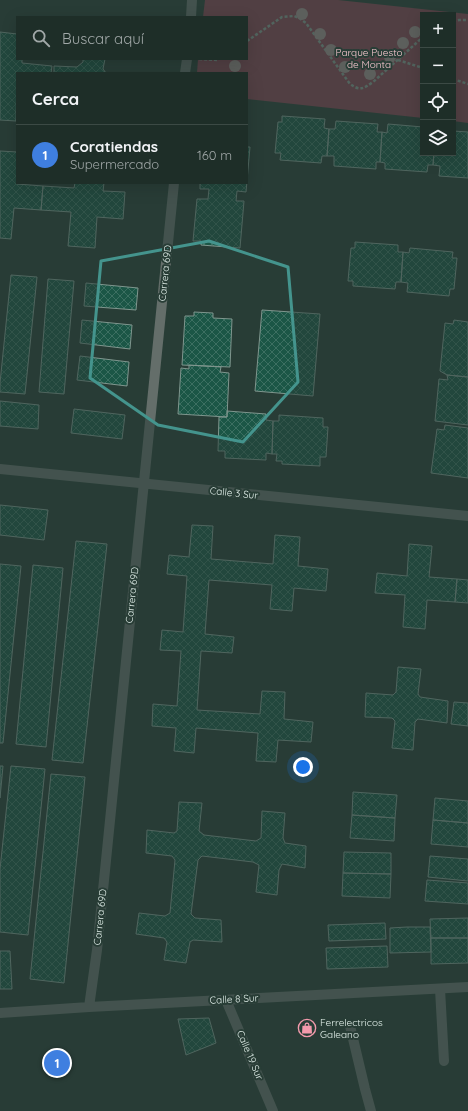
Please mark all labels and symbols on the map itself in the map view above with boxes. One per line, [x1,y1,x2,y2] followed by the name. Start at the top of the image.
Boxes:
[335,46,403,71] park label: Parque Puesto de Monta
[156,244,174,302] street label: Carrera 69D
[209,484,259,502] street label: Calle 3 Sur
[123,566,141,624] street label: Carrera 69D
[293,757,313,777] your location
[91,888,109,946] street label: Carrera 69D
[209,991,259,1007] street label: Calle 8 Sur
[320,1016,383,1041] place label: Ferrelectricos Galeano
[297,1018,317,1038] shop icon: Ferrelectricos Galeano
[234,1028,266,1082] street label: Calle 19 Sur
[44,1048,70,1078] pin: 1

